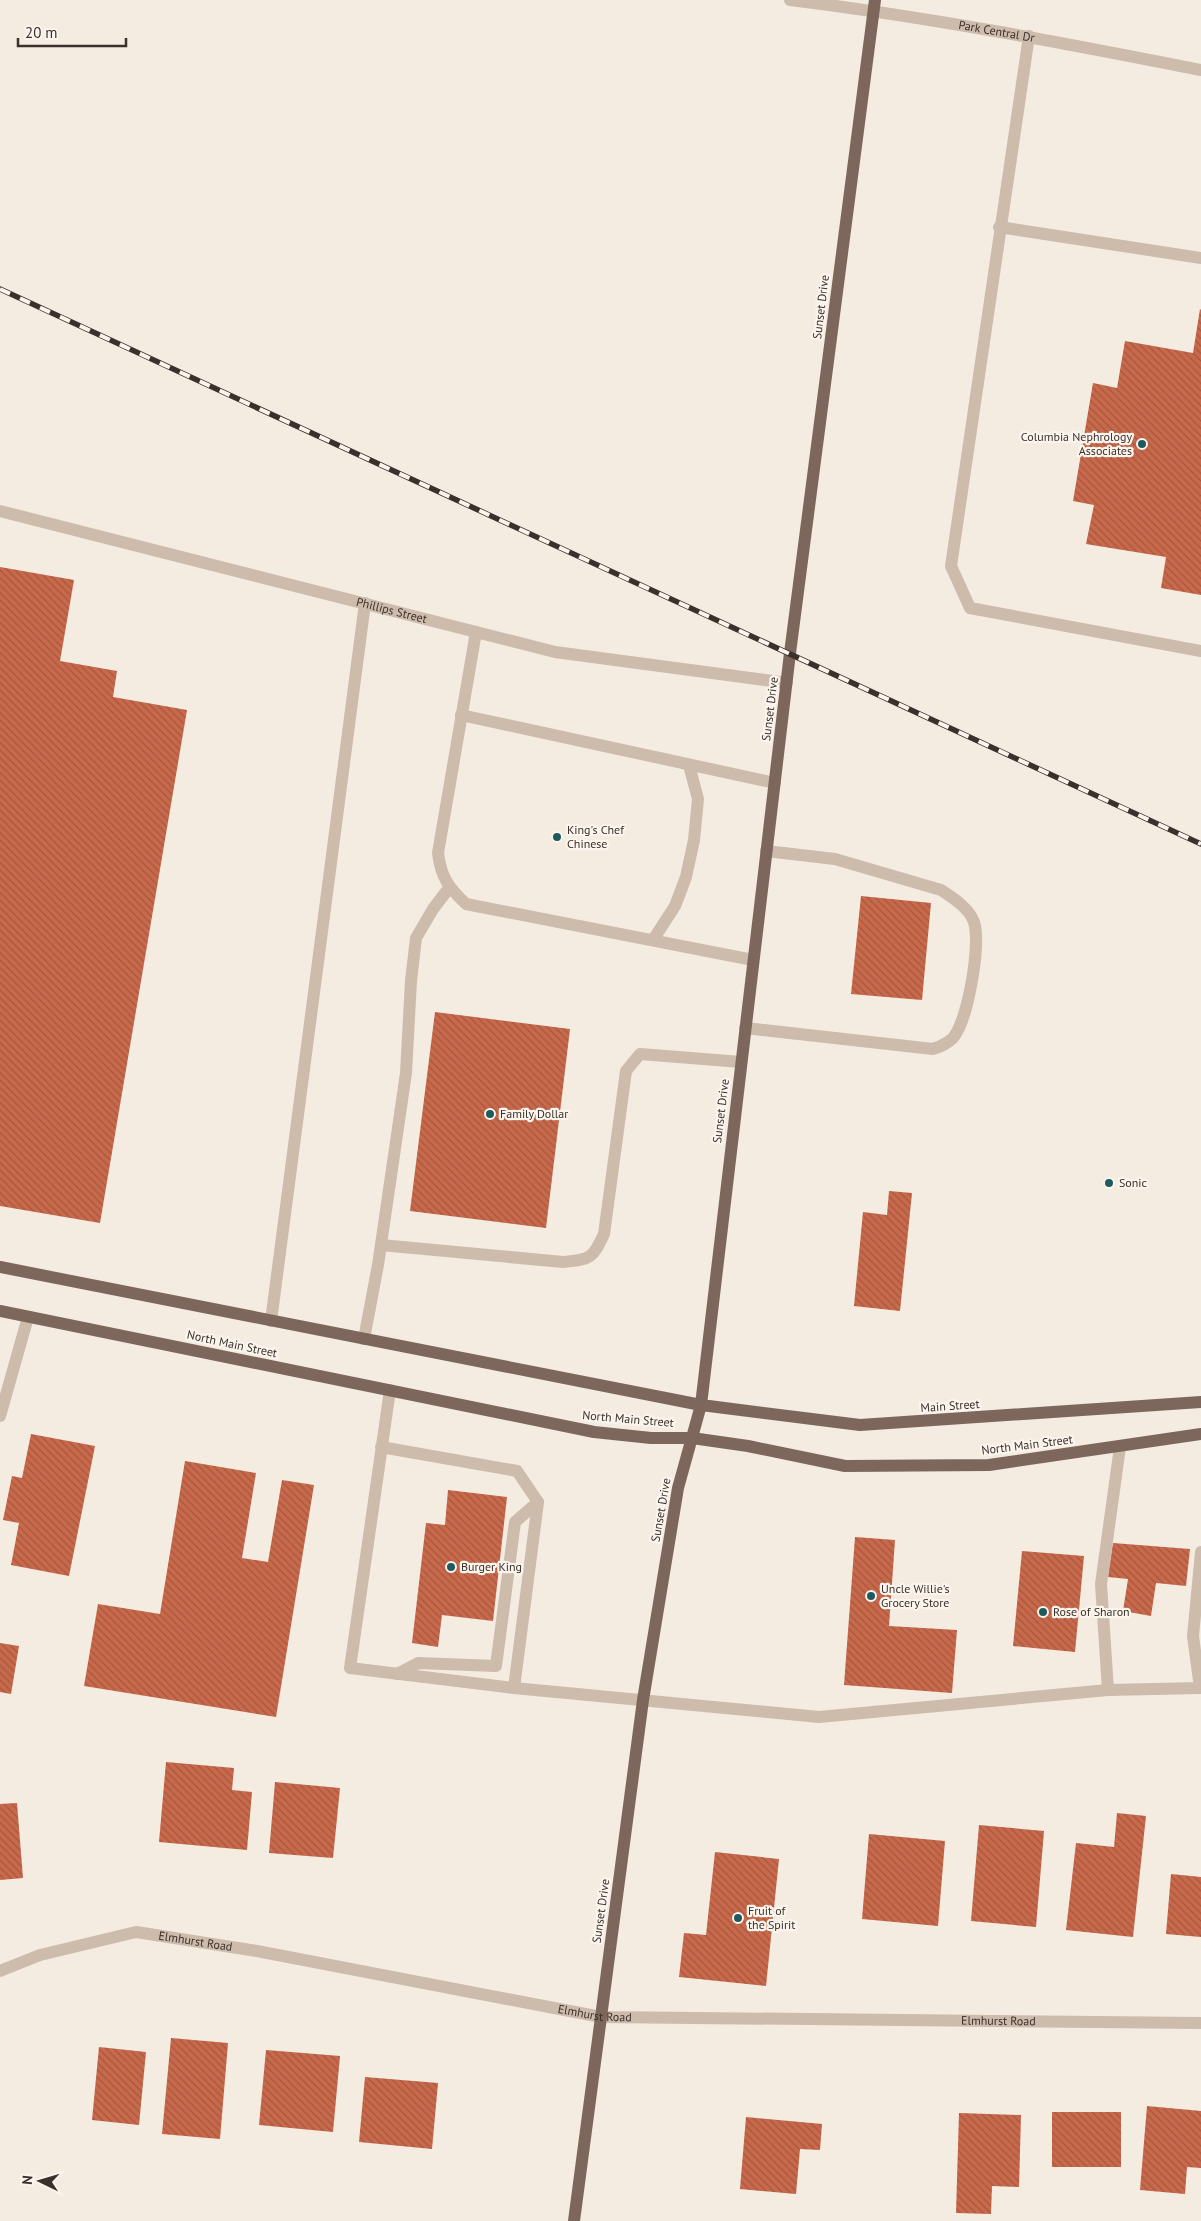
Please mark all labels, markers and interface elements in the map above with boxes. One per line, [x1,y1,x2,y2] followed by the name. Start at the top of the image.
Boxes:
[18,15,125,47] scale bar
[958,17,1036,45] street label: Park Central Dr
[25,23,58,42] text: 20 m
[809,274,832,340] street label: Sunset Drive
[1021,429,1132,458] place label: Columbia Nephrology Associates
[1136,438,1148,450] marker: Columbia Nephrology Associates
[355,594,429,626] street label: Phillips Street
[758,676,781,742] street label: Sunset Drive
[567,822,625,851] place label: King's Chef Chinese
[551,831,563,843] marker: King's Chef Chinese
[709,1078,732,1144] street label: Sunset Drive
[500,1106,568,1121] place label: Family Dollar
[484,1108,496,1120] marker: Family Dollar
[1119,1175,1148,1190] place label: Sonic
[1103,1177,1115,1189] marker: Sonic
[186,1327,279,1360] street label: North Main Street
[920,1396,980,1415] street label: Main Street
[582,1407,674,1430] street label: North Main Street
[980,1431,1073,1458] street label: North Main Street
[648,1477,674,1543] street label: Sunset Drive
[461,1559,522,1574] place label: Burger King
[445,1561,457,1573] marker: Burger King
[881,1581,950,1610] place label: Uncle Willie's Grocery Store
[865,1590,877,1602] marker: Uncle Willie's Grocery Store
[1053,1604,1130,1619] place label: Rose of Sharon
[1037,1606,1049,1618] marker: Rose of Sharon
[589,1878,612,1944] street label: Sunset Drive
[748,1903,795,1932] place label: Fruit of the Spirit
[732,1912,744,1924] marker: Fruit of the Spirit
[158,1928,234,1954] street label: Elmhurst Road
[557,2001,632,2024] street label: Elmhurst Road
[961,2013,1036,2028] street label: Elmhurst Road
[15,2156,65,2206] north arrow
[18,2174,36,2185] text: N

